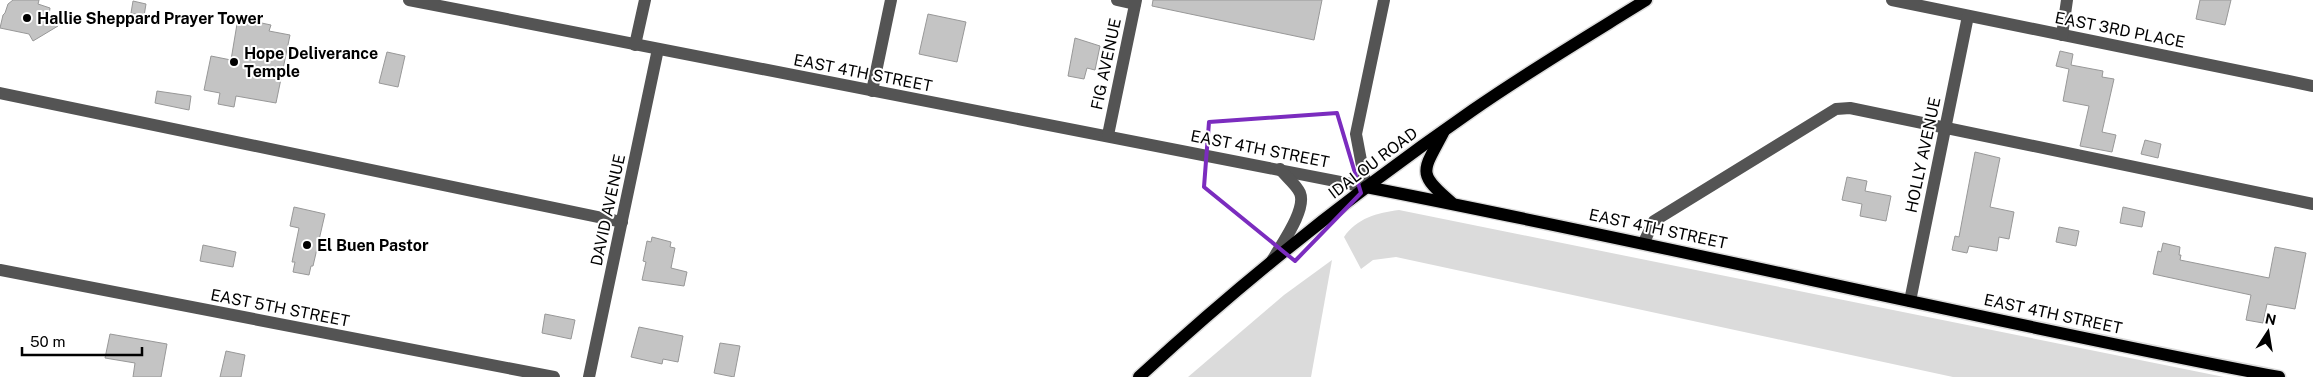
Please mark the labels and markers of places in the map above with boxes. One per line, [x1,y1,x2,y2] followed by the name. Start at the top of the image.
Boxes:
[37,9,264,28] place label: Hallie Sheppard Prayer Tower
[21,12,33,24] marker: Hallie Sheppard Prayer Tower
[244,44,378,81] place label: Hope Deliverance Temple
[228,56,240,68] marker: Hope Deliverance Temple
[317,236,429,255] place label: El Buen Pastor
[301,239,313,251] marker: El Buen Pastor

